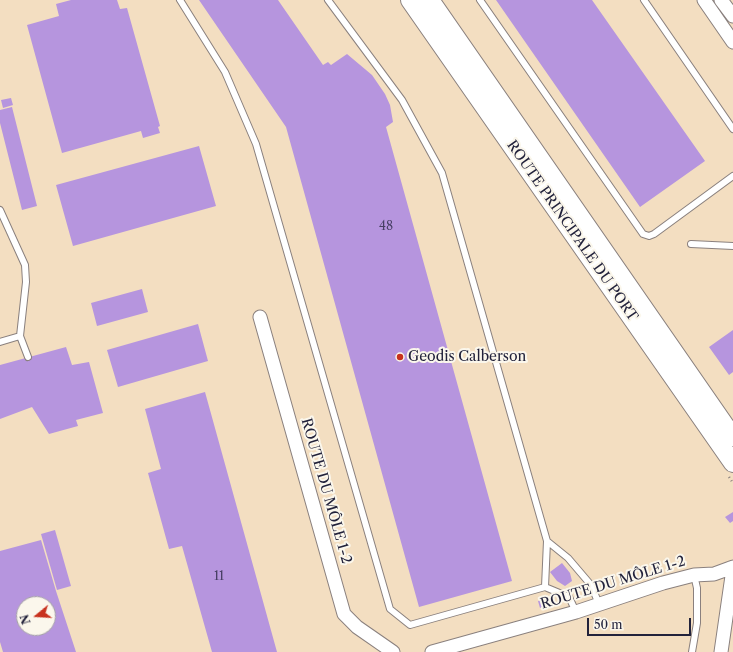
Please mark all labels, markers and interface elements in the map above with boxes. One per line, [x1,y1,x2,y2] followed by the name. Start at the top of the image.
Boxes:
[503,137,641,325] street label: ROUTE PRINCIPALE DU PORT
[379,220,393,234] house number: 48
[408,349,526,365] place label: Geodis Calberson
[395,352,405,362] marker: Geodis Calberson
[297,416,355,566] street label: ROUTE DU MÔLE 1-2
[539,553,687,613] street label: ROUTE DU MÔLE 1-2
[214,570,224,584] house number: 11
[16,596,56,636] north arrow
[589,610,693,636] scale bar
[17,613,34,626] text: N
[594,617,623,632] text: 50 m

